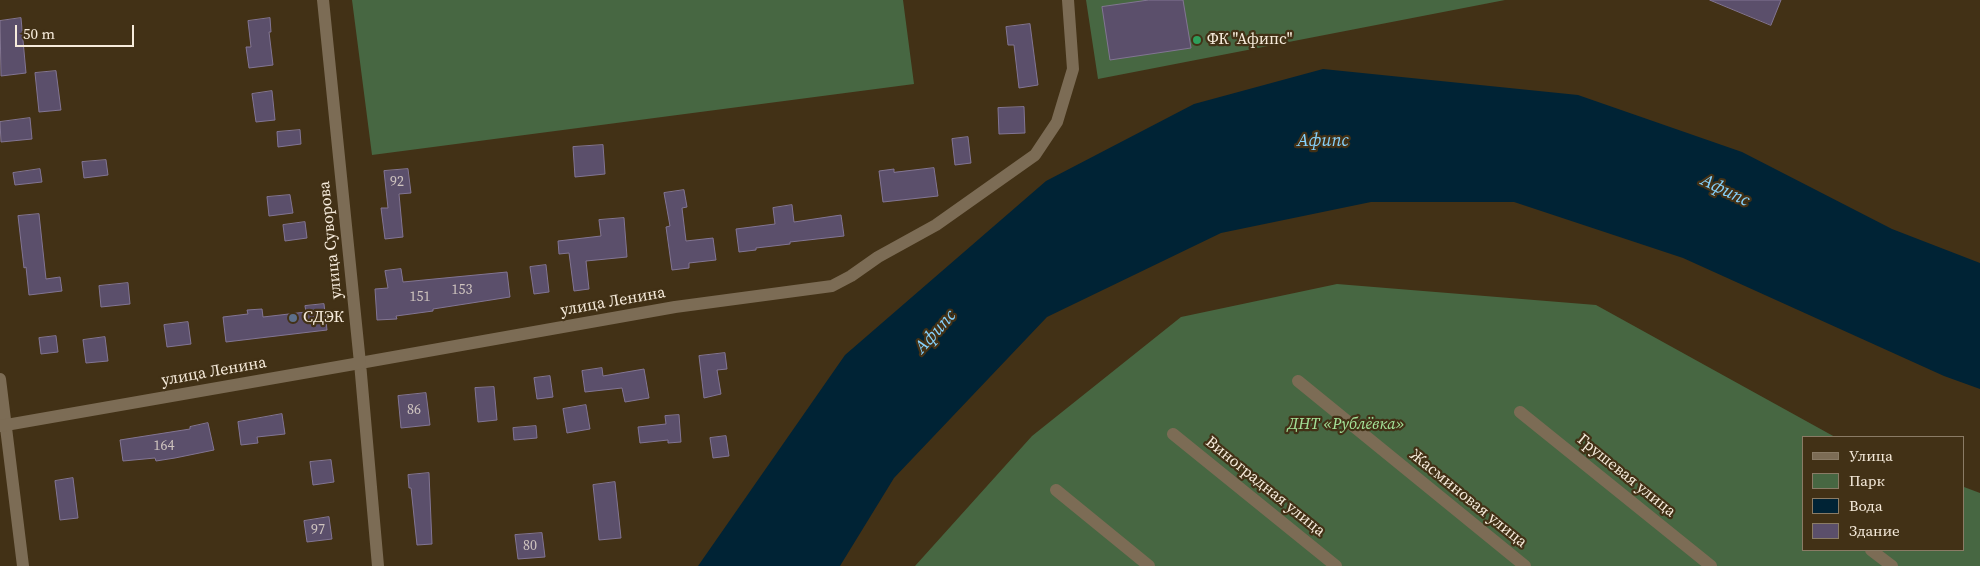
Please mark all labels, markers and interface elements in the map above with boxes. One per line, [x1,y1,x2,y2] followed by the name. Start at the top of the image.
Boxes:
[18,15,136,47] scale bar
[23,23,55,44] text: 50 m
[1207,30,1292,50] place label: ФК "Афипс"
[1191,34,1203,46] marker: ФК "Афипс"
[1297,130,1349,152] water label: Афипс
[1697,170,1753,212] water label: Афипс
[390,174,404,190] house number: 92
[315,180,347,300] street label: улица Суворова
[452,282,472,298] house number: 153
[559,283,667,321] street label: улица Ленина
[410,289,430,305] house number: 151
[911,306,961,358] water label: Афипс
[303,308,344,328] place label: СДЭК
[287,312,299,324] marker: СДЭК
[160,353,268,391] street label: улица Ленина
[407,402,421,418] house number: 86
[1287,415,1405,435] park label: ДНТ «Рублёвка»
[1573,430,1679,522] street label: Грушевая улица
[1201,433,1329,541] street label: Виноградная улица
[1802,436,1965,551] legend
[154,438,174,454] house number: 164
[1849,445,1893,466] text: Улица
[1406,446,1530,552] street label: Жасминовая улица
[1849,470,1885,491] text: Парк
[1849,495,1883,516] text: Вода
[1849,520,1900,541] text: Здание
[311,522,325,538] house number: 97
[523,538,537,554] house number: 80

